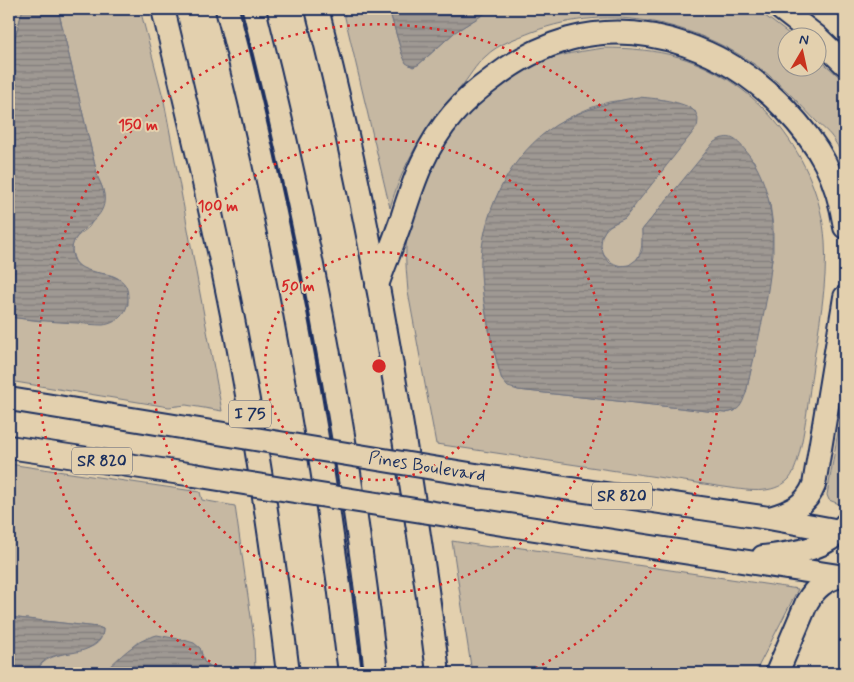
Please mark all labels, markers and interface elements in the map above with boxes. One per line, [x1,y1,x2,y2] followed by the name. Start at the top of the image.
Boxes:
[776,28,826,78] north arrow
[798,31,810,50] text: N
[118,116,158,136] text: 150 m
[198,197,238,217] text: 100 m
[281,277,315,297] text: 50 m
[370,357,388,375] centre of rings
[229,400,271,428] road number: I 75
[367,446,487,488] street label: Pines Boulevard
[72,448,132,474] road number: SR 820
[592,482,652,510] road number: SR 820

